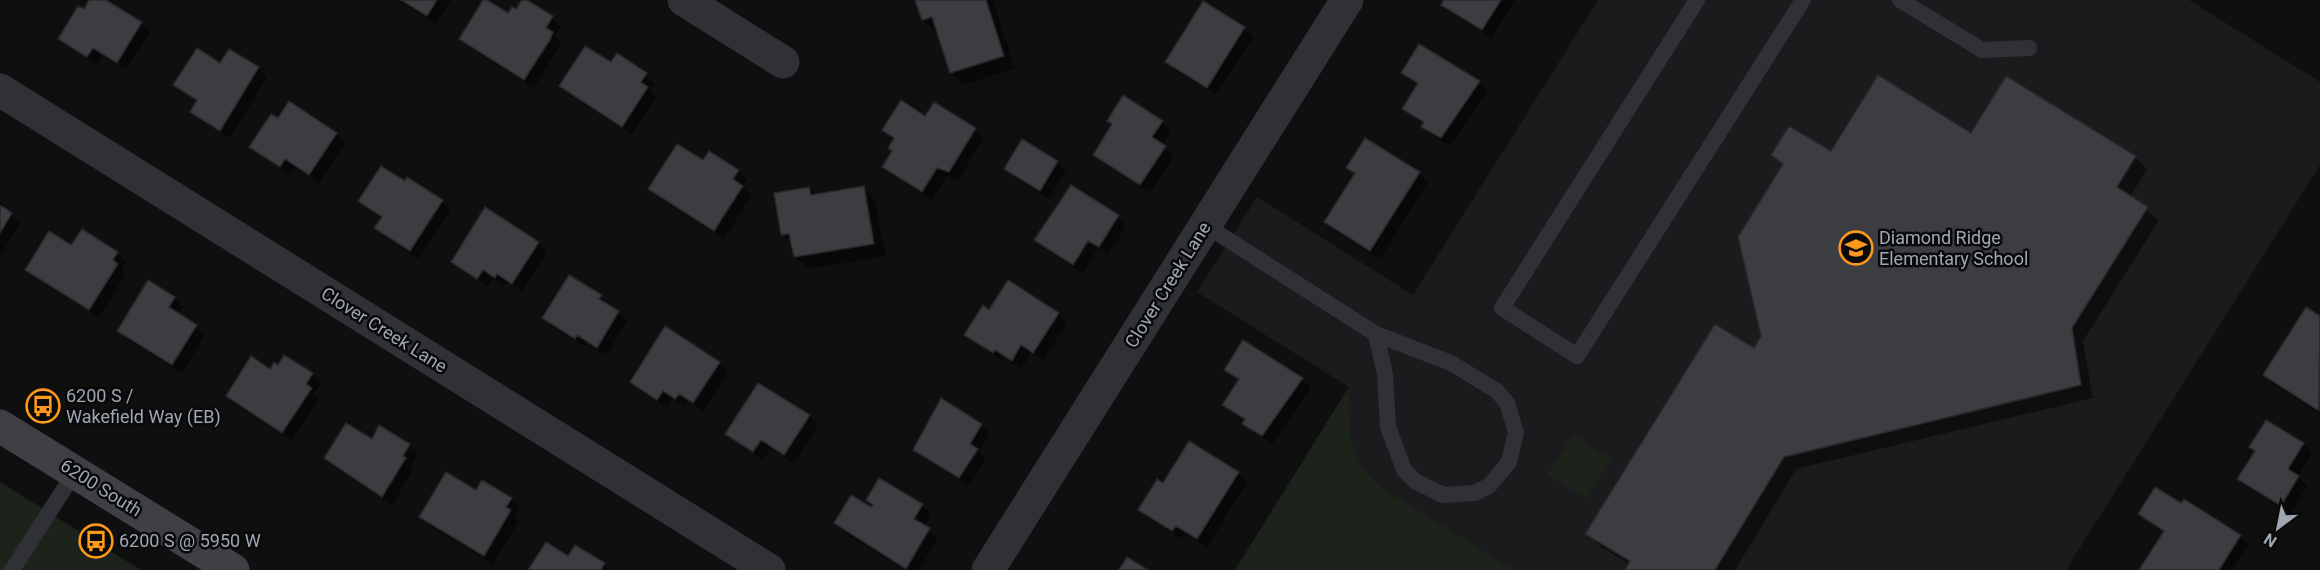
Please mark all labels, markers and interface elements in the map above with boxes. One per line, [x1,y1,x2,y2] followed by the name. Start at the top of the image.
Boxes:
[1120,218,1215,351] street label: Clover Creek Lane
[1879,227,2028,269] place label: Diamond Ridge Elementary School
[1838,230,1874,266] school or university icon: Diamond Ridge Elementary School
[318,282,451,377] street label: Clover Creek Lane
[66,385,221,428] place label: 6200 S / Wakefield Way (EB)
[25,388,61,424] bus stop icon: 6200 S / Wakefield Way (EB)
[57,454,146,521] street label: 6200 South
[2248,498,2308,558] north arrow
[78,523,114,559] bus stop icon: 6200 S @ 5950 W
[2260,529,2280,551] text: N
[119,530,261,551] place label: 6200 S @ 5950 W

